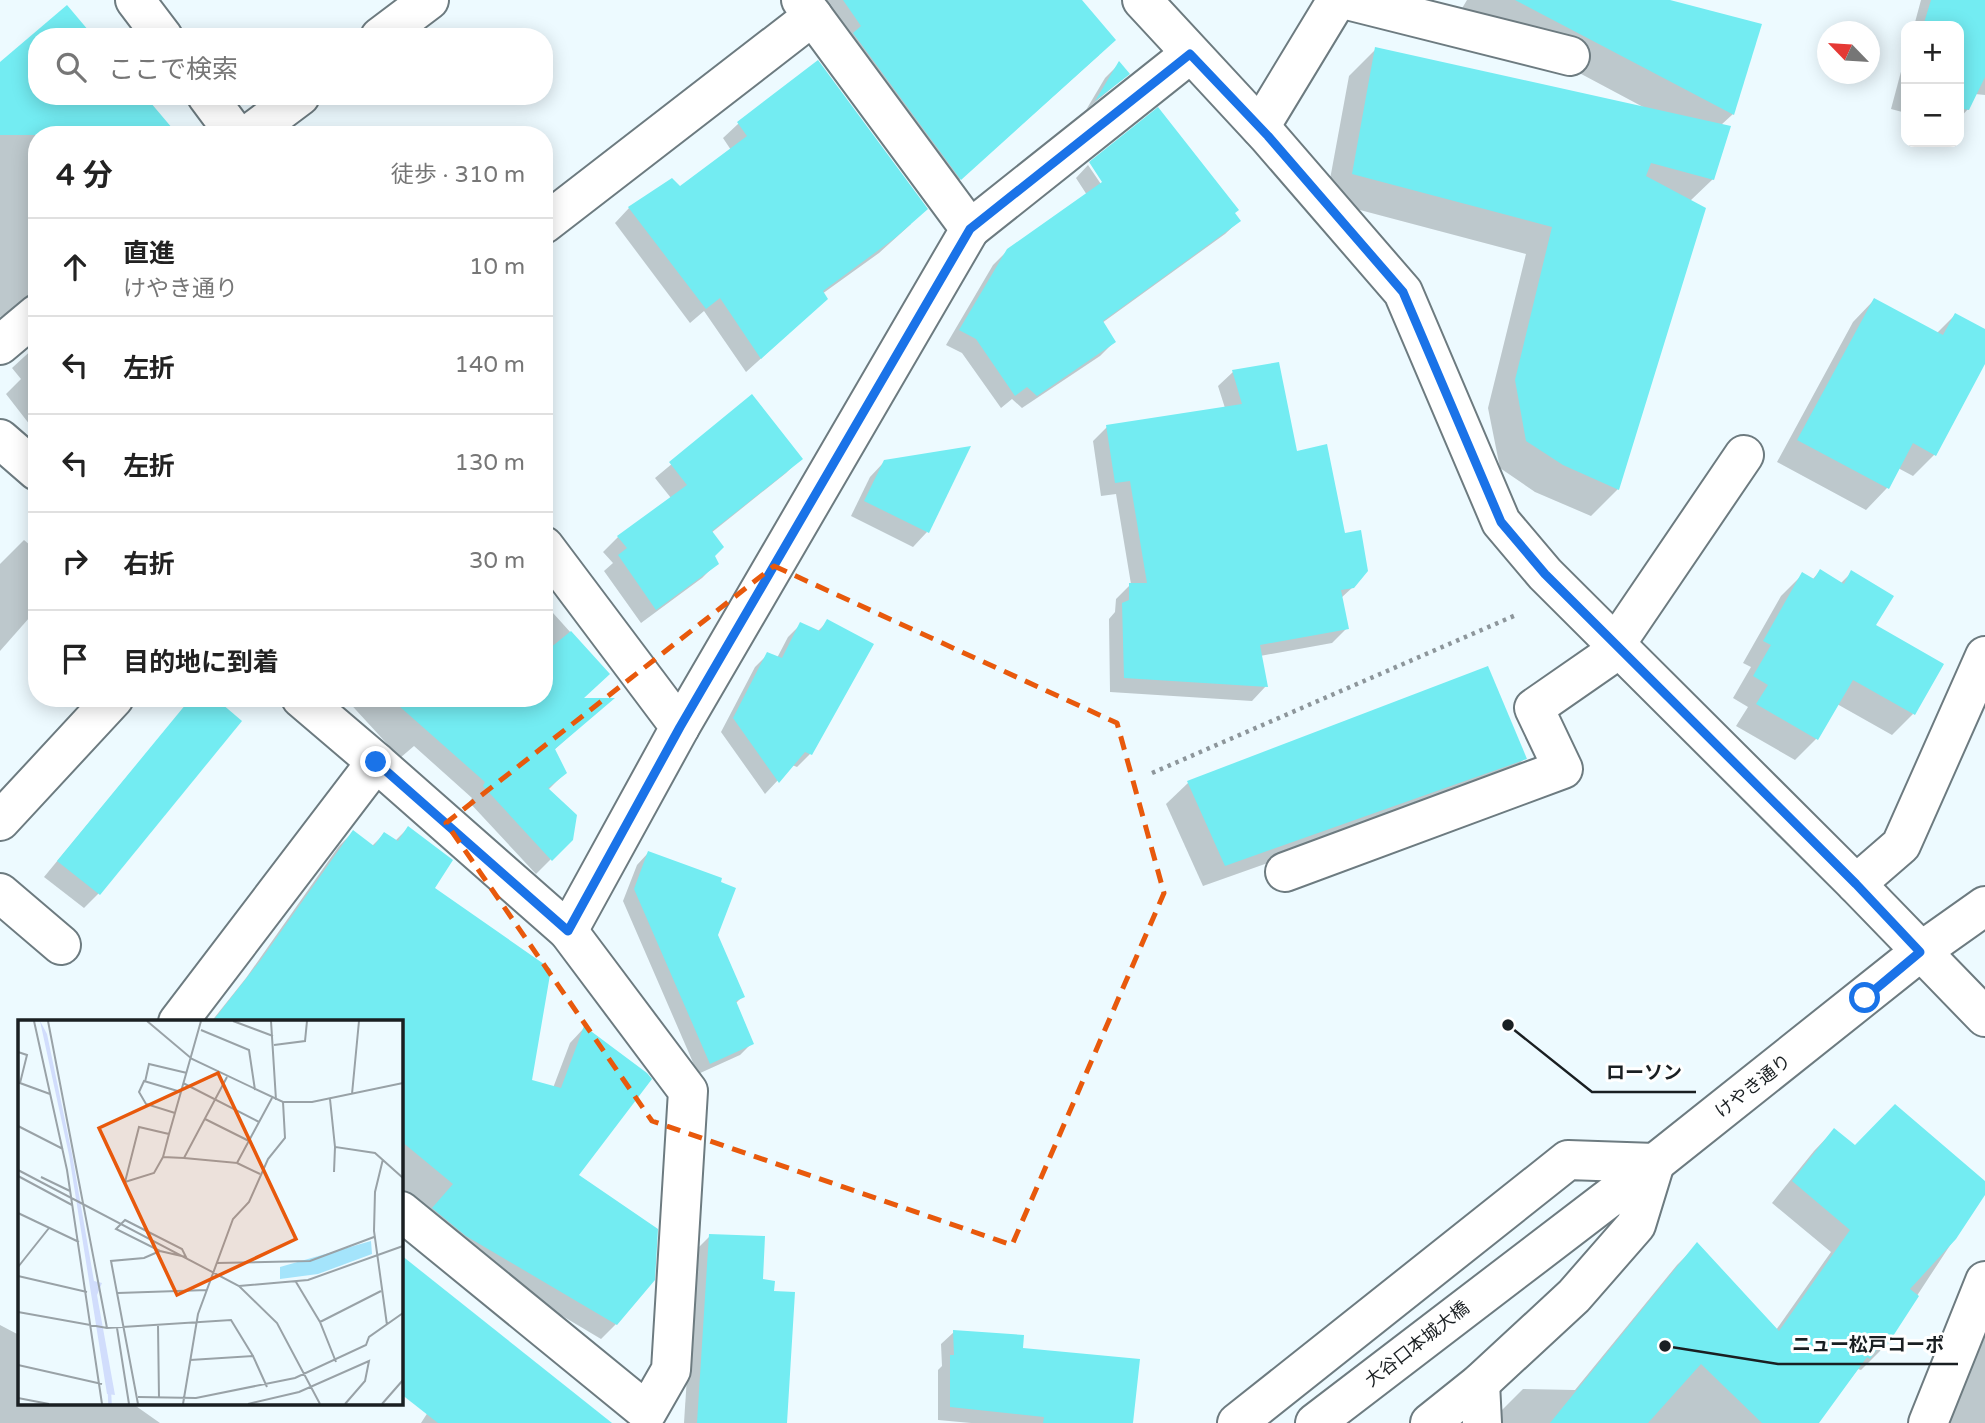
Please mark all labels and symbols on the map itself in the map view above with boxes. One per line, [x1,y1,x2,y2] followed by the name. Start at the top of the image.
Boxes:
[1817,21,1880,84] north arrow
[360,746,391,777] route end
[1849,982,1880,1013] route start
[18,1020,402,1406] inset map
[1711,1050,1795,1122] street label: けやき通り
[1592,1052,1696,1092] callout: ローソン
[1606,1062,1682,1084] text: ローソン
[1361,1297,1473,1391] street label: 大谷口本城大橋
[1778,1324,1958,1364] callout: ニュー松戸コーポ
[1792,1334,1944,1356] text: ニュー松戸コーポ

